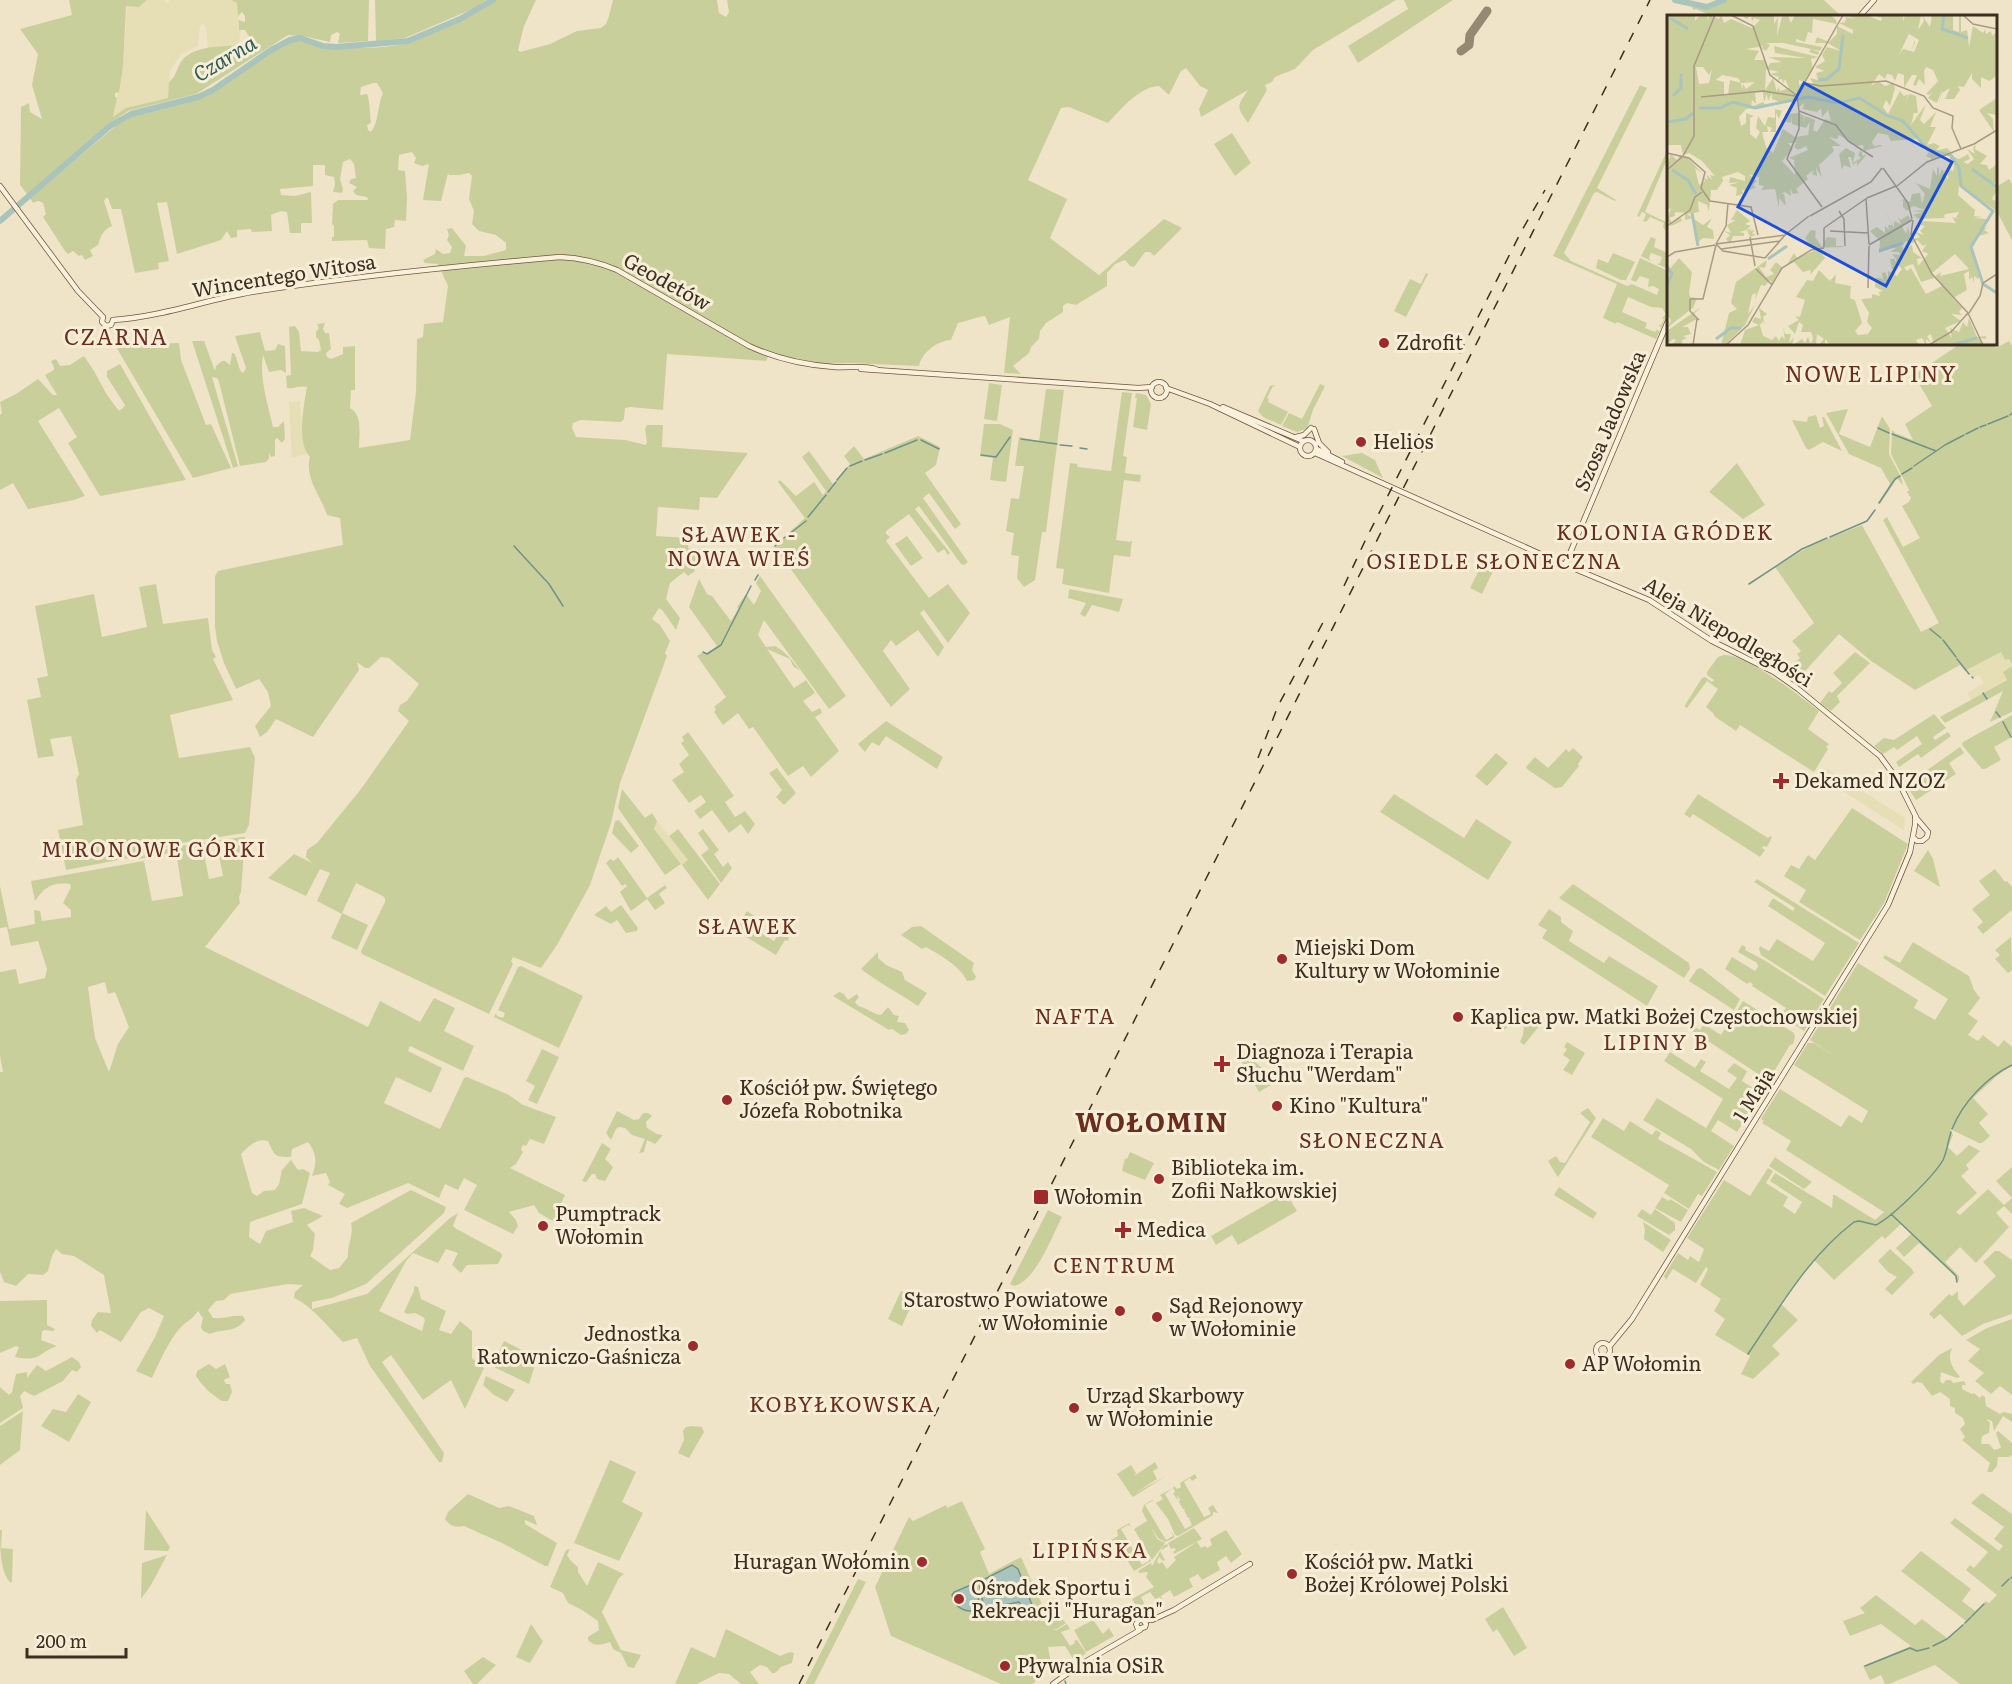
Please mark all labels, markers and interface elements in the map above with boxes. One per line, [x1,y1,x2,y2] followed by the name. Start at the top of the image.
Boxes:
[1667,15,1997,345] inset map
[186,26,261,88] water label: Czarna
[619,244,718,317] street label: Geodetów
[190,245,378,303] street label: Wincentego Witosa
[64,319,168,352] district label: CZARNA
[1396,326,1463,356] place label: Zdrofit
[1377,336,1391,350] marker: Zdrofit
[1565,345,1651,495] street label: Szosa Jadowska
[1785,356,1957,389] district label: NOWE LIPINY
[1373,425,1433,455] place label: Helios
[1354,435,1368,449] marker: Helios
[1556,515,1774,546] district label: KOLONIA GRÓDEK
[667,517,811,572] district label: SŁAWEK - NOWA WIEŚ
[1366,544,1622,575] district label: OSIEDLE SŁONECZNA
[1639,568,1820,693] street label: Aleja Niepodległości
[1794,764,1946,794] place label: Dekamed NZOZ
[1772,772,1790,790] marker: Dekamed NZOZ
[41,832,267,863] district label: MIRONOWE GÓRKI
[698,909,798,940] district label: SŁAWEK
[1294,931,1500,984] place label: Miejski Dom Kultury w Wołominie
[1275,952,1289,966] marker: Miejski Dom Kultury w Wołominie
[1034,999,1116,1030] district label: NAFTA
[1470,1000,1858,1030] place label: Kaplica pw. Matki Bożej Częstochowskiej
[1451,1010,1465,1024] marker: Kaplica pw. Matki Bożej Częstochowskiej
[1603,1025,1709,1056] district label: LIPINY B
[1236,1035,1413,1088] place label: Diagnoza i Terapia Słuchu "Werdam"
[1213,1055,1231,1073] marker: Diagnoza i Terapia Słuchu "Werdam"
[1724,1061,1781,1127] street label: 1 Maja
[739,1071,938,1124] place label: Kościół pw. Świętego Józefa Robotnika
[1289,1089,1428,1119] place label: Kino "Kultura"
[720,1093,734,1107] marker: Kościół pw. Świętego Józefa Robotnika
[1270,1099,1284,1113] marker: Kino "Kultura"
[1075,1101,1229,1140] district label: WOŁOMIN
[1299,1123,1445,1154] district label: SŁONECZNA
[1171,1151,1338,1204] place label: Biblioteka im. Zofii Nałkowskiej
[1152,1172,1166,1186] marker: Biblioteka im. Zofii Nałkowskiej
[1054,1180,1143,1210] place label: Wołomin
[1032,1188,1050,1206] marker: Wołomin
[555,1197,662,1250] place label: Pumptrack Wołomin
[1136,1213,1206,1243] place label: Medica
[536,1219,550,1233] marker: Pumptrack Wołomin
[1114,1221,1132,1239] marker: Medica
[1053,1248,1177,1279] district label: CENTRUM
[904,1283,1108,1336] place label: Starostwo Powiatowe w Wołominie
[1169,1289,1303,1342] place label: Sąd Rejonowy w Wołominie
[1113,1304,1127,1318] marker: Starostwo Powiatowe w Wołominie
[1150,1310,1164,1324] marker: Sąd Rejonowy w Wołominie
[477,1317,681,1370] place label: Jednostka Ratowniczo-Gaśnicza
[686,1339,700,1353] marker: Jednostka Ratowniczo-Gaśnicza
[1582,1347,1702,1377] place label: AP Wołomin
[1563,1357,1577,1371] marker: AP Wołomin
[1086,1379,1245,1432] place label: Urząd Skarbowy w Wołominie
[749,1387,935,1418] district label: KOBYŁKOWSKA
[1067,1401,1081,1415] marker: Urząd Skarbowy w Wołominie
[1032,1533,1148,1564] district label: LIPIŃSKA
[733,1545,910,1575] place label: Huragan Wołomin
[1304,1545,1509,1598] place label: Kościół pw. Matki Bożej Królowej Polski
[915,1555,929,1569] marker: Huragan Wołomin
[1285,1567,1299,1581] marker: Kościół pw. Matki Bożej Królowej Polski
[971,1571,1163,1624] place label: Ośrodek Sportu i Rekreacji "Huragan"
[952,1592,966,1606] marker: Ośrodek Sportu i Rekreacji "Huragan"
[27,1621,126,1659] scale bar
[36,1627,87,1654] text: 200 m
[1017,1649,1165,1679] place label: Pływalnia OSiR
[998,1659,1012,1673] marker: Pływalnia OSiR

